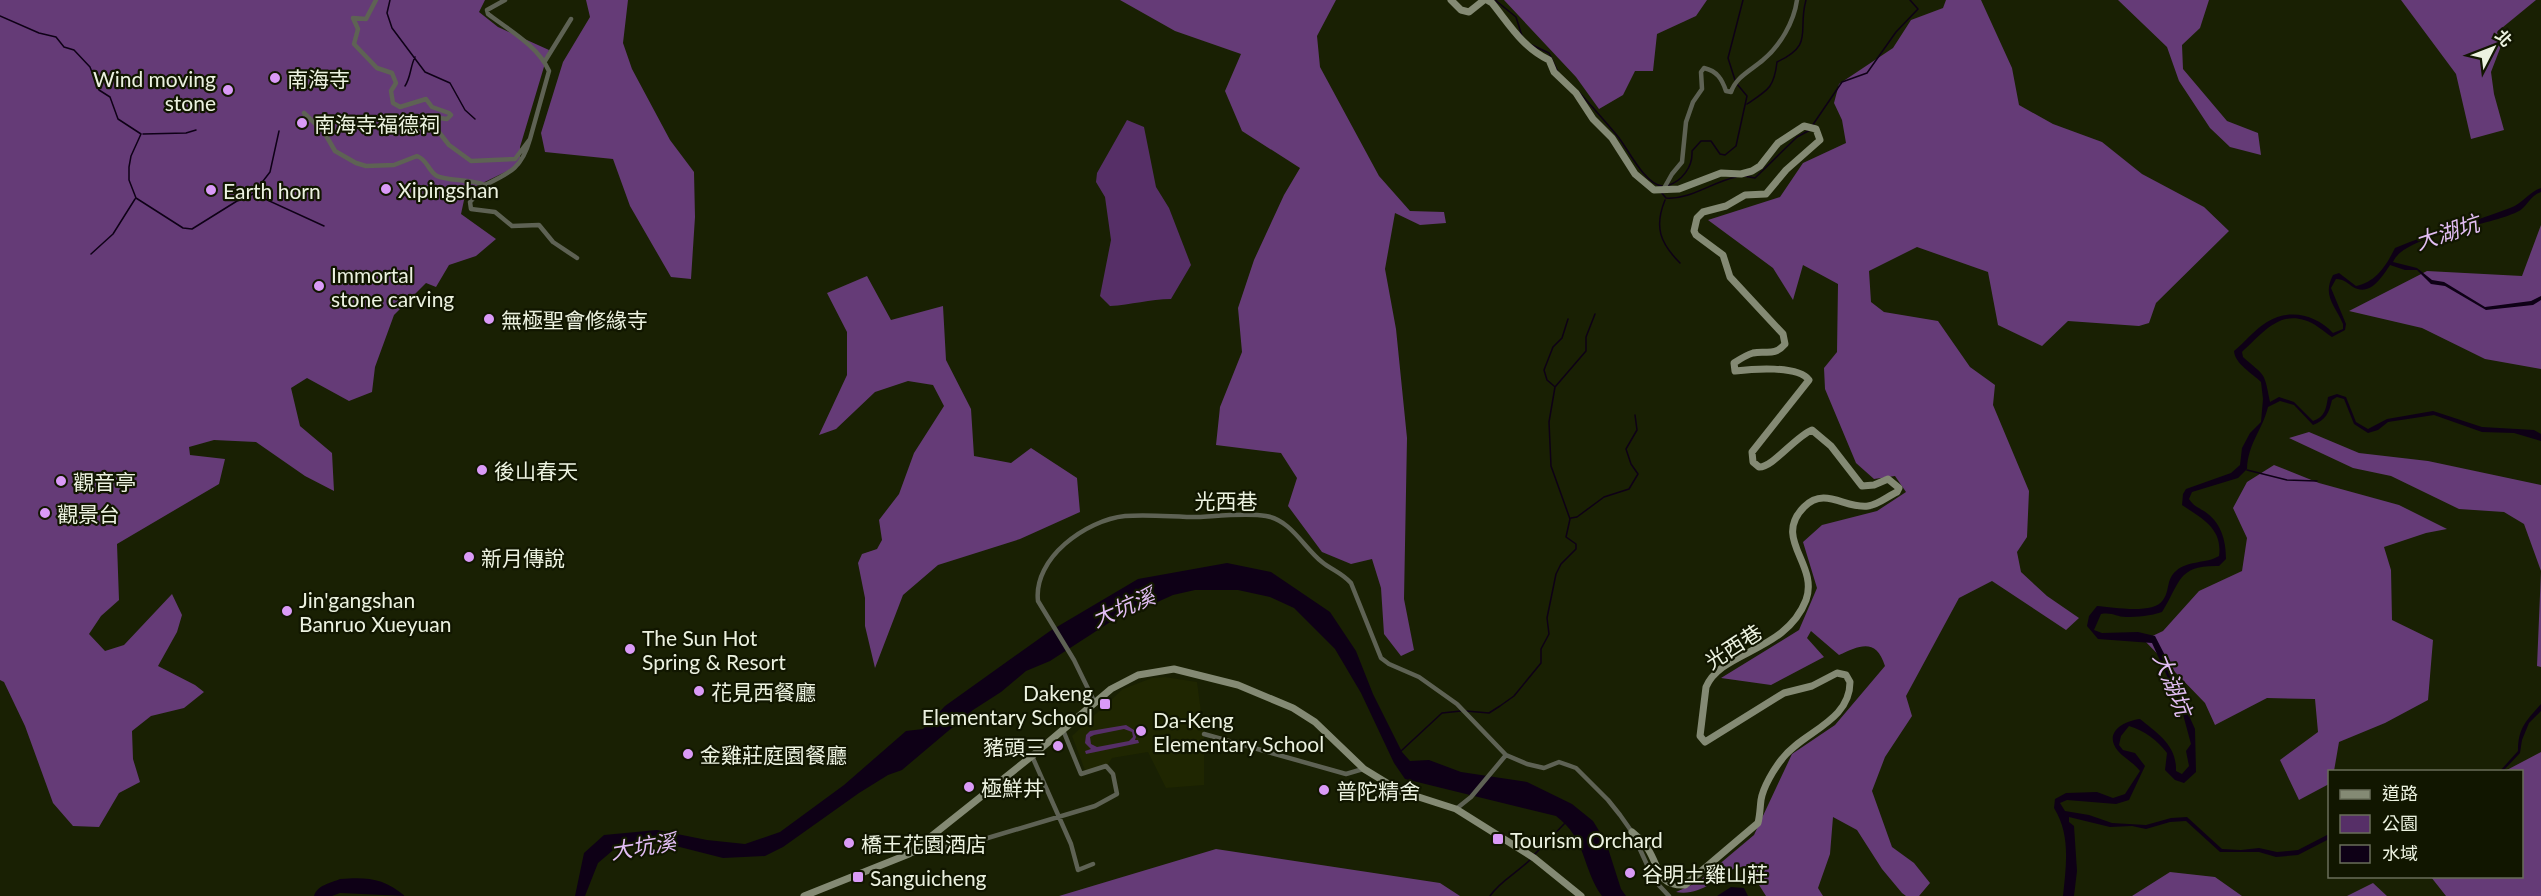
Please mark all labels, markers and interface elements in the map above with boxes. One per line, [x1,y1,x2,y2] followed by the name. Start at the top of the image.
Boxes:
[2463,18,2523,78] north arrow
[2492,25,2517,50] text: 北
[93,66,216,115] place label: Wind moving stone
[287,66,350,91] place label: 南海寺
[268,71,282,85] marker: 南海寺
[221,83,235,97] marker: Wind moving stone
[314,111,440,136] place label: 南海寺福德祠
[295,116,309,130] marker: 南海寺福德祠
[398,177,499,202] place label: Xipingshan
[223,178,321,203] place label: Earth horn
[379,182,393,196] marker: Xipingshan
[204,183,218,197] marker: Earth horn
[2411,208,2485,255] water label: 大湖坑
[331,262,454,311] place label: Immortal stone carving
[312,279,326,293] marker: Immortal stone carving
[501,307,648,332] place label: 無極聖會修緣寺
[482,312,496,326] marker: 無極聖會修緣寺
[494,458,578,483] place label: 後山春天
[475,463,489,477] marker: 後山春天
[73,469,136,494] place label: 觀音亭
[54,474,68,488] marker: 觀音亭
[1195,488,1258,513] street label: 光西巷
[57,501,120,526] place label: 觀景台
[38,506,52,520] marker: 觀景台
[481,545,565,570] place label: 新月傳說
[462,550,476,564] marker: 新月傳說
[1087,581,1161,632] water label: 大坑溪
[299,587,451,636] place label: Jin'gangshan Banruo Xueyuan
[280,604,294,618] marker: Jin'gangshan Banruo Xueyuan
[1700,618,1766,674] street label: 光西巷
[642,625,786,674] place label: The Sun Hot Spring & Resort
[623,642,637,656] marker: The Sun Hot Spring & Resort
[2148,648,2199,722] water label: 大湖坑
[711,679,816,704] place label: 花見西餐廳
[922,680,1093,729] place label: Dakeng Elementary School
[692,684,706,698] marker: 花見西餐廳
[1098,697,1112,711] marker: Dakeng Elementary School
[1153,707,1324,756] place label: Da-Keng Elementary School
[1134,724,1148,738] marker: Da-Keng Elementary School
[983,734,1046,759] place label: 豬頭三
[1051,739,1065,753] marker: 豬頭三
[700,742,847,767] place label: 金雞莊庭園餐廳
[681,747,695,761] marker: 金雞莊庭園餐廳
[2328,770,2523,878] legend
[981,775,1044,800] place label: 極鮮丼
[1336,778,1420,803] place label: 普陀精舍
[962,780,976,794] marker: 極鮮丼
[2382,782,2418,804] text: 道路
[1317,783,1331,797] marker: 普陀精舍
[2382,812,2418,834] text: 公園
[608,827,681,864] water label: 大坑溪
[1510,827,1663,852] place label: Tourism Orchard
[861,831,987,856] place label: 橋王花園酒店
[1491,832,1505,846] marker: Tourism Orchard
[842,836,856,850] marker: 橋王花園酒店
[2382,842,2418,864] text: 水域
[1642,861,1768,886] place label: 谷明土雞山莊
[870,865,987,890] place label: Sanguicheng
[1623,866,1637,880] marker: 谷明土雞山莊
[851,870,865,884] marker: Sanguicheng

